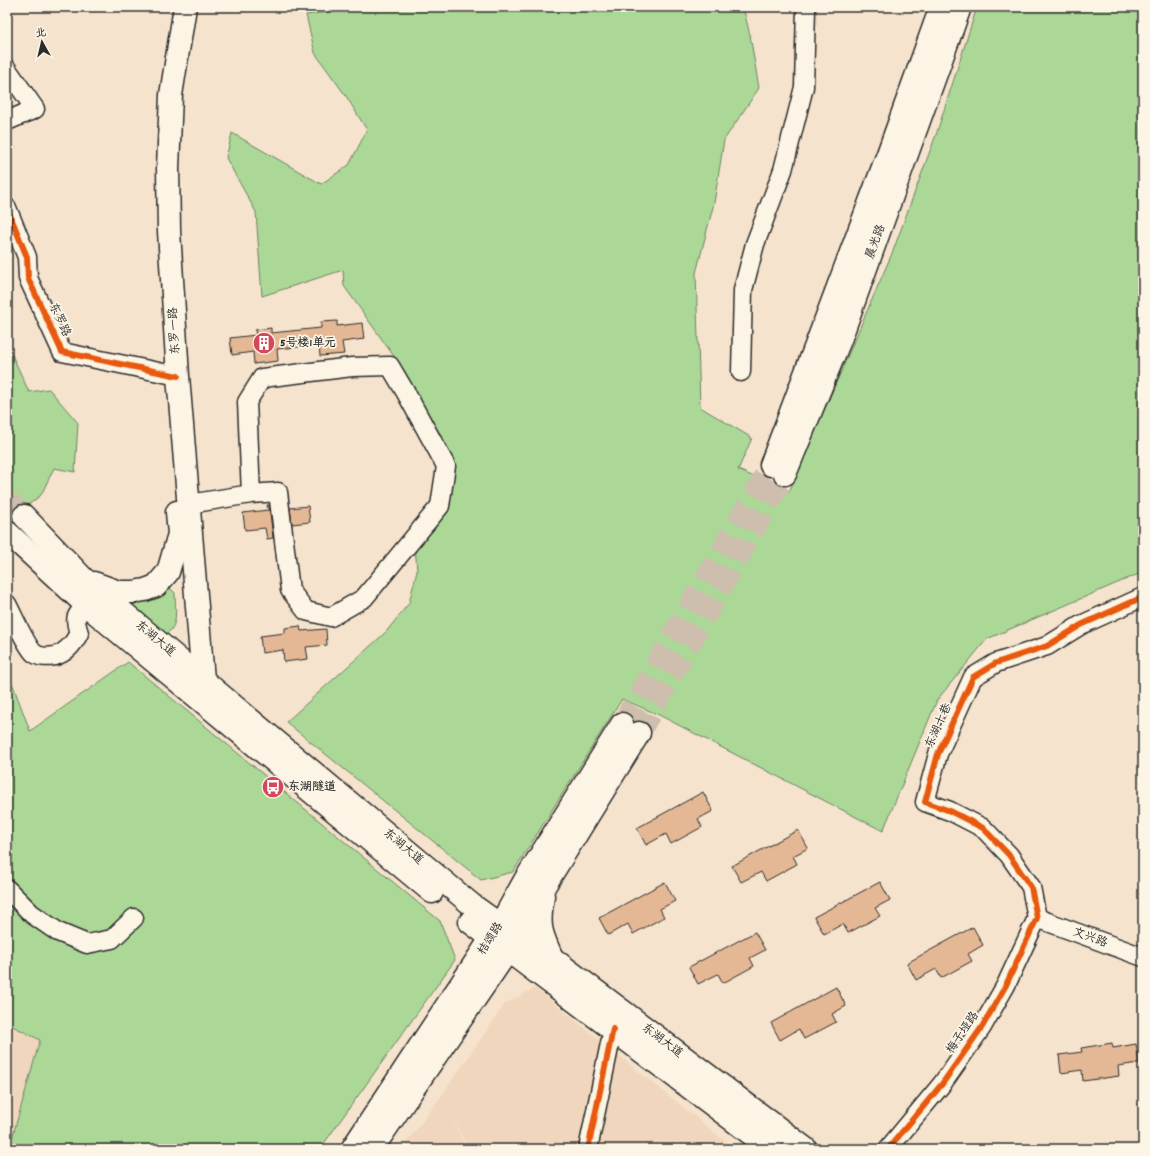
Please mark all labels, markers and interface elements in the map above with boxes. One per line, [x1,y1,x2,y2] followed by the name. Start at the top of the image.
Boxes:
[22,22,62,62] north arrow
[34,25,47,43] text: 北
[862,222,890,262] street label: 晨光路
[44,300,74,340] street label: 东罗路
[165,307,185,355] street label: 东罗一路
[251,330,277,356] building icon: 5号楼1单元
[280,335,336,352] place label: 5号楼1单元
[131,617,179,661] street label: 东湖大道
[921,701,957,751] street label: 东湖十巷
[260,774,286,800] bus stop icon: 东湖隧道
[288,779,336,796] place label: 东湖隧道
[379,825,427,869] street label: 东湖大道
[474,919,508,959] street label: 桔颂路
[1070,924,1110,952] street label: 文兴路
[943,1008,983,1058] street label: 梅子垭路
[638,1020,686,1062] street label: 东湖大道

